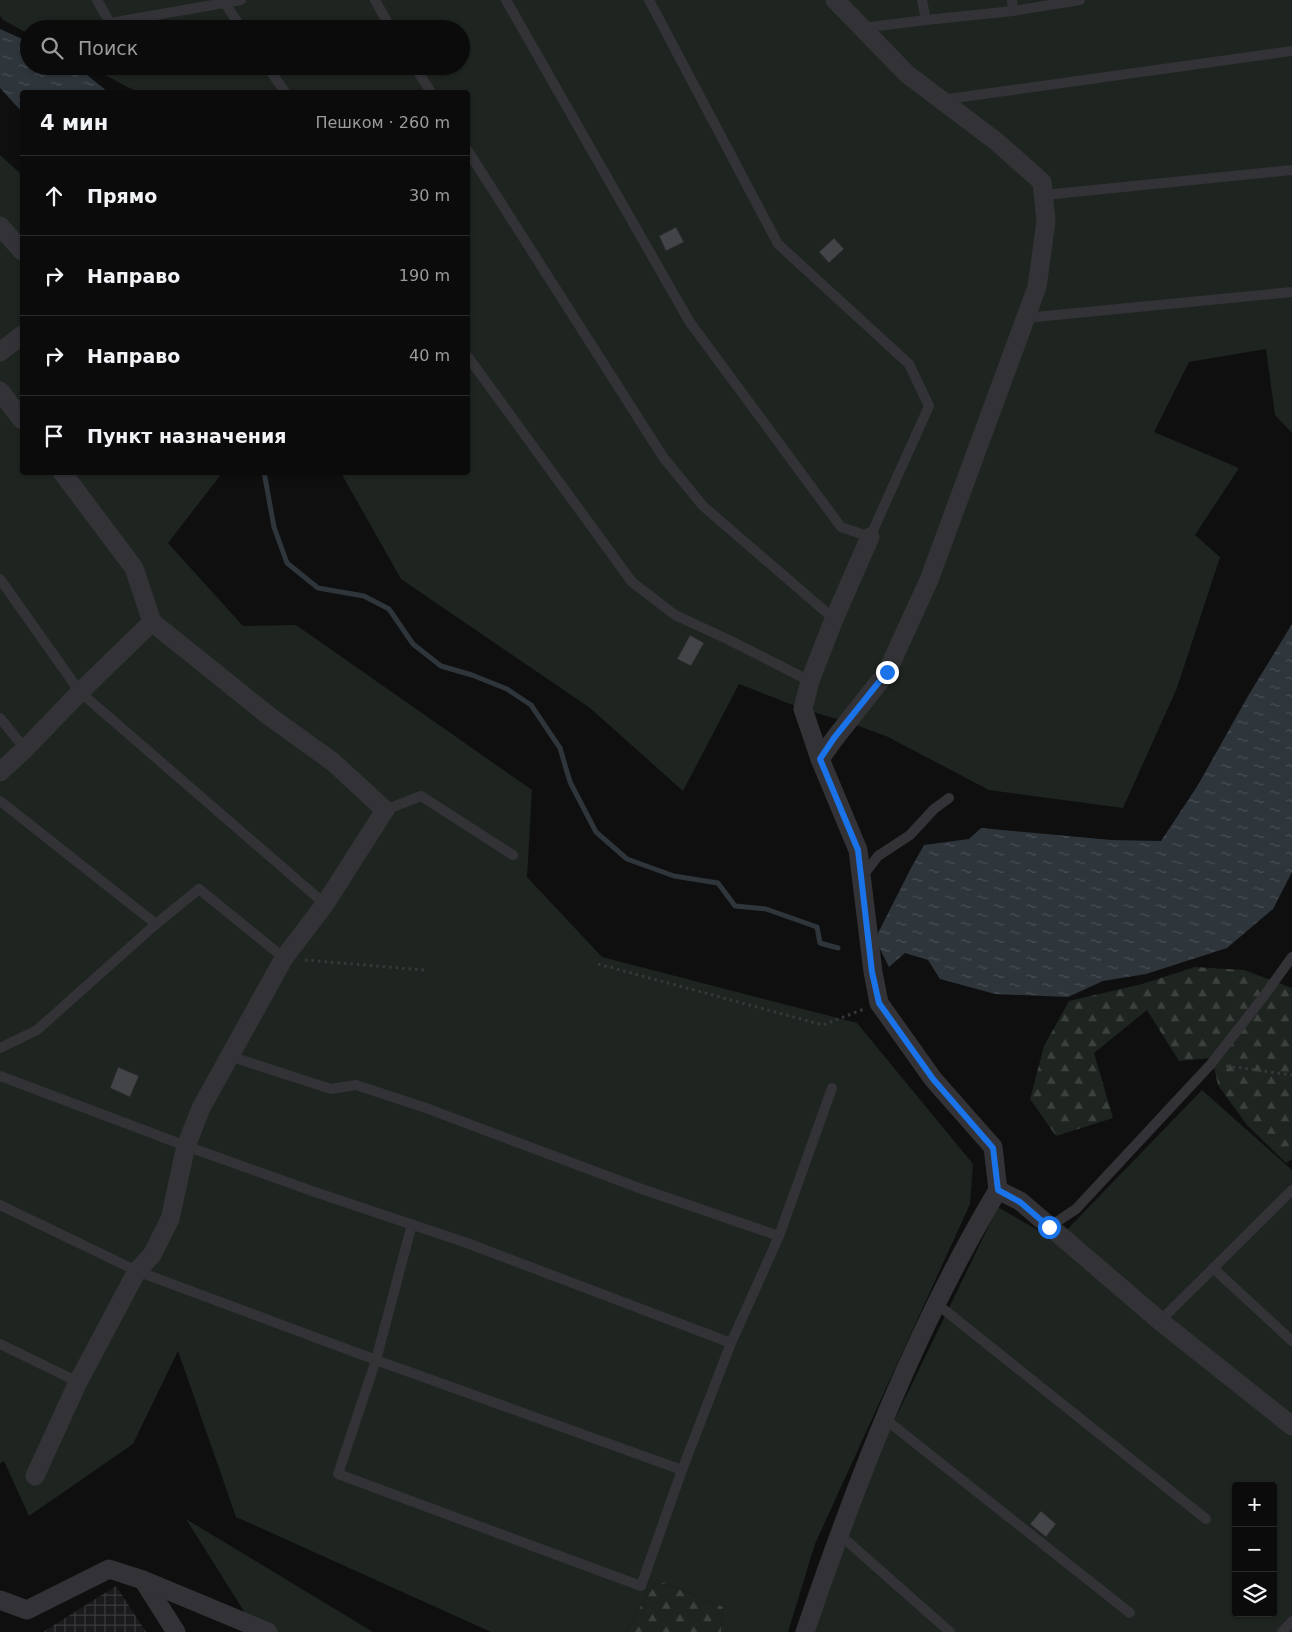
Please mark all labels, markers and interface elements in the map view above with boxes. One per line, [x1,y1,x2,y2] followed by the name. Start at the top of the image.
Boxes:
[20,20,470,75] search box
[38,34,66,62] icon: search
[78,37,138,59] text: Поиск
[40,111,108,135] text: 4 мин
[315,113,450,132] text: Пешком · 260 m
[40,182,68,210] icon: ahead
[87,185,157,207] text: Прямо
[409,186,450,205] text: 30 m
[40,262,68,290] icon: right
[87,265,180,287] text: Направо
[399,266,450,285] text: 190 m
[40,342,68,370] icon: right
[87,345,180,367] text: Направо
[409,346,450,365] text: 40 m
[40,422,68,450] icon: arrive
[87,425,286,447] text: Пункт назначения
[876,661,899,684] route end
[1038,1216,1061,1239] route start
[1232,1482,1277,1617] map controls
[1232,1482,1277,1527] button: +
[1232,1527,1277,1572] button: −
[1232,1572,1277,1617] button: layers

